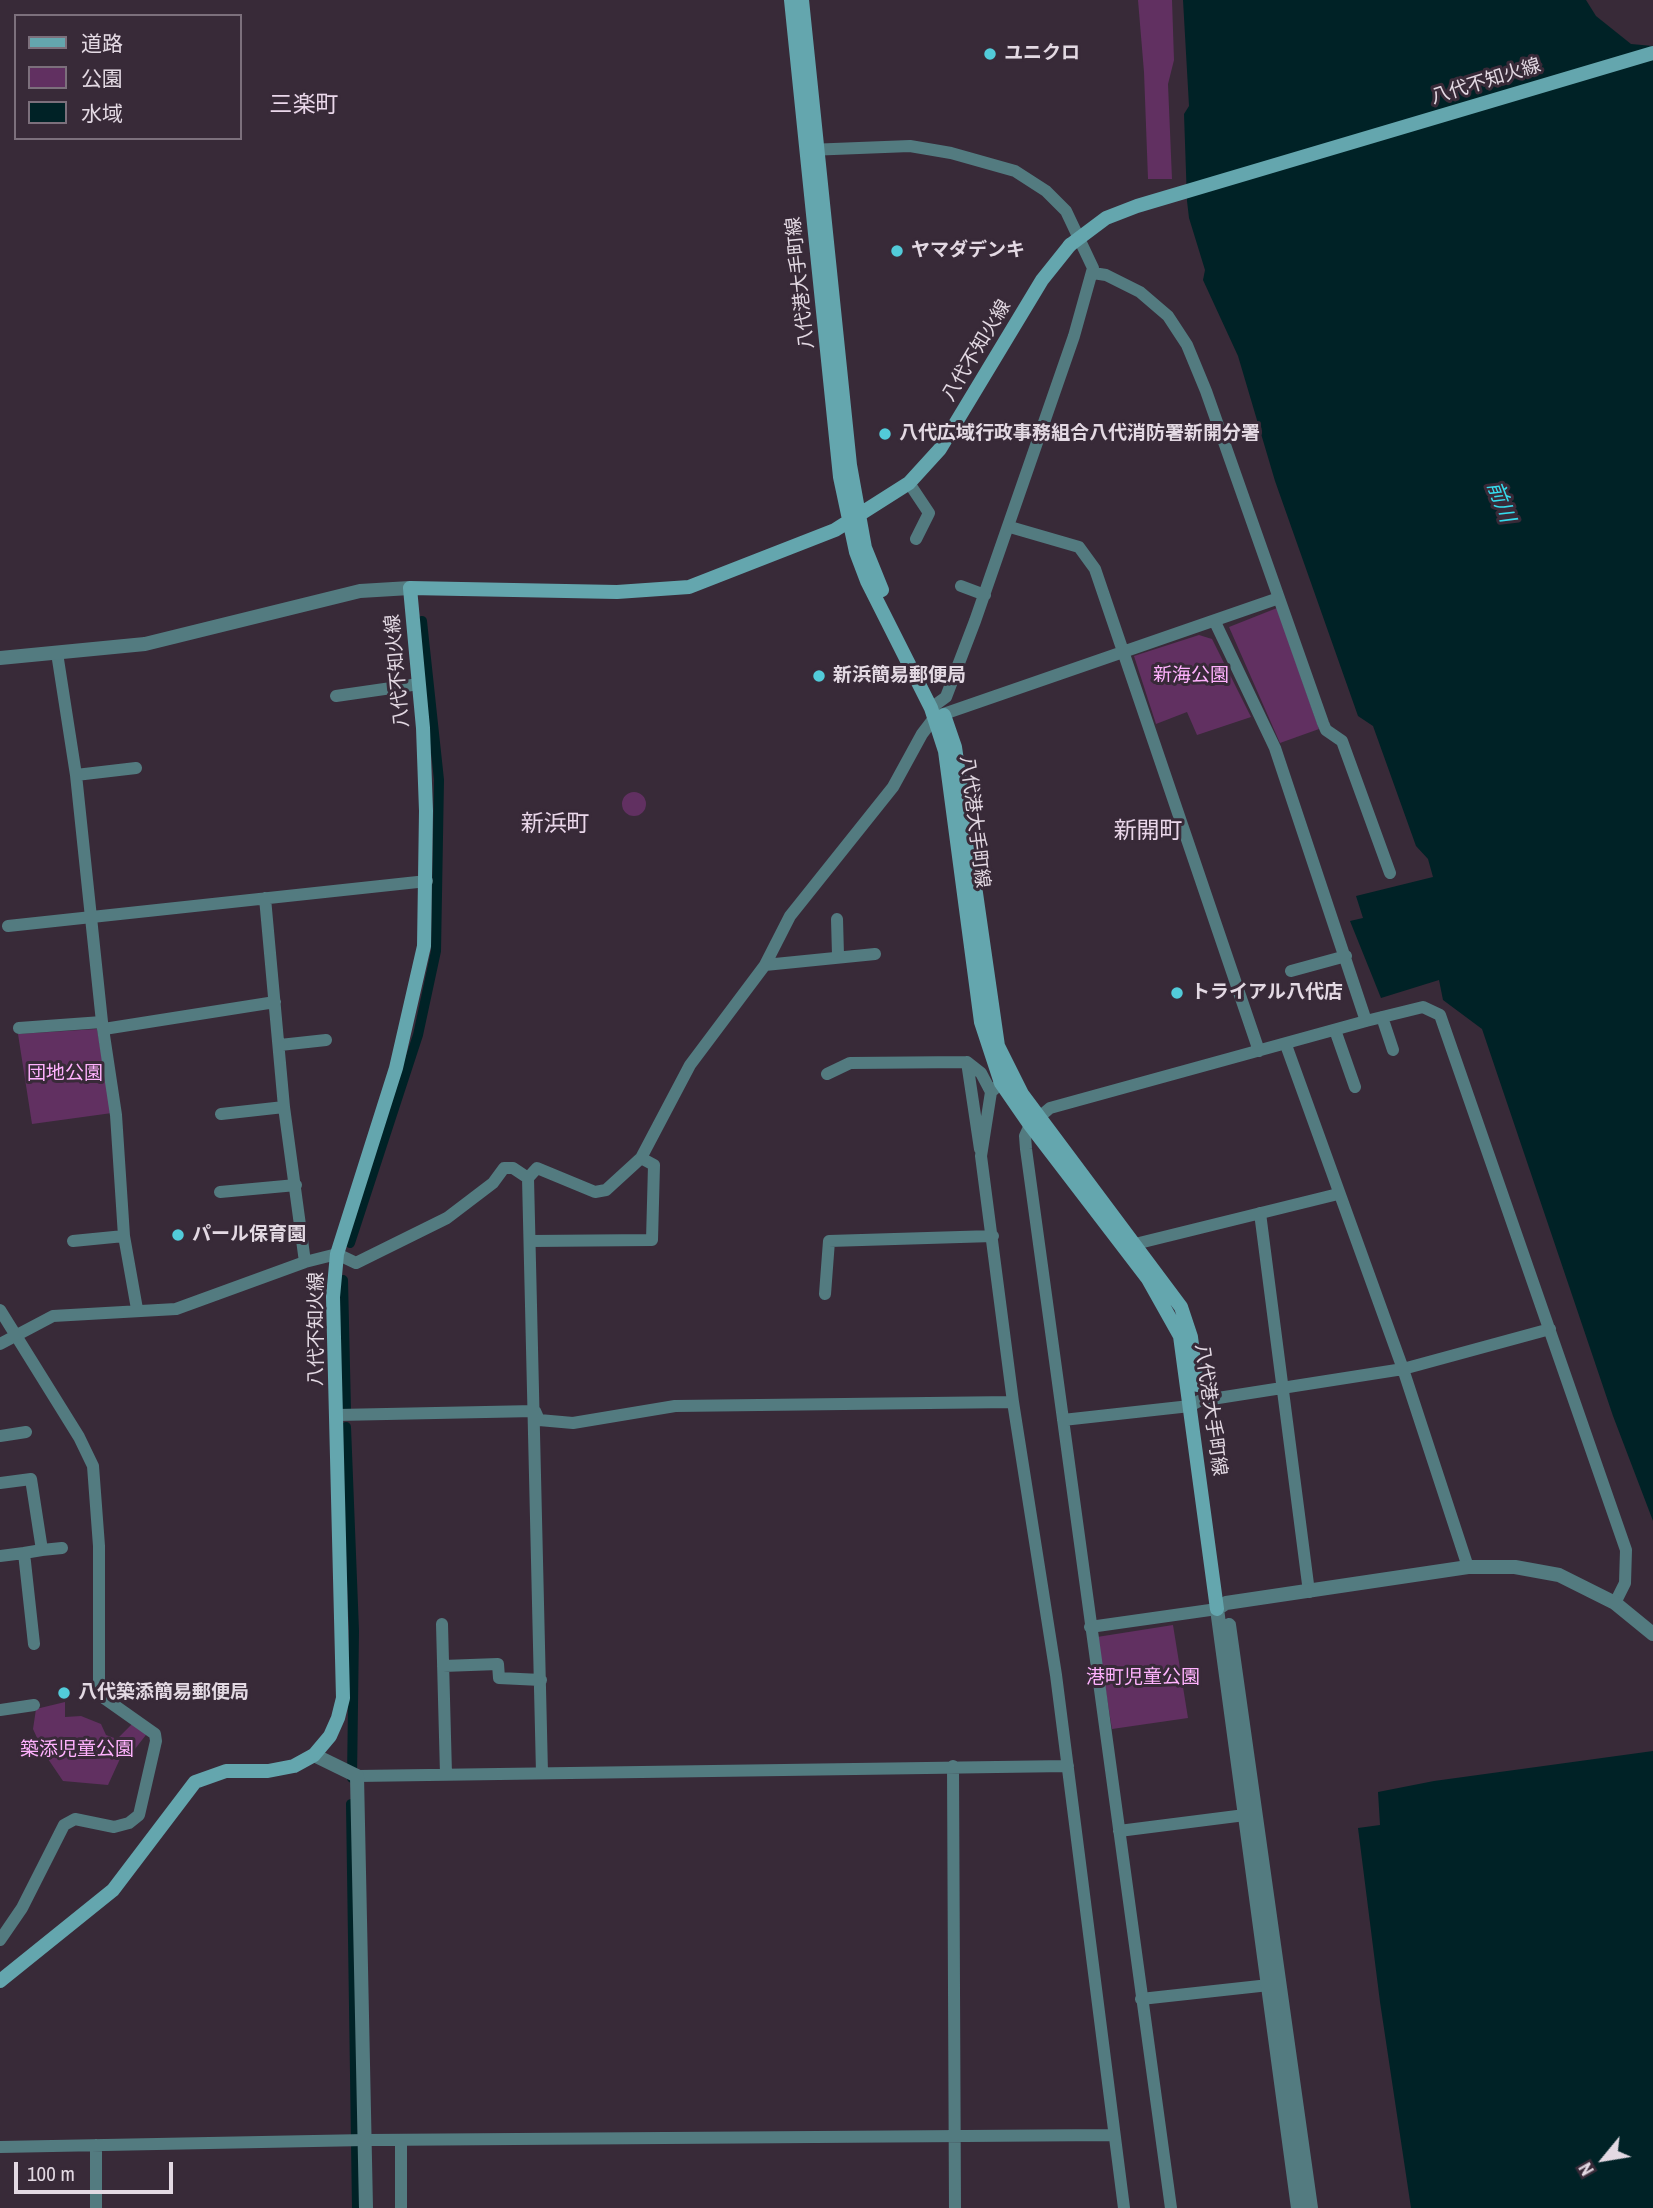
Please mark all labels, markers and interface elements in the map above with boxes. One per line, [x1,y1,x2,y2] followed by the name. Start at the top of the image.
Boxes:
[14,14,242,140] legend
[81,29,123,58] text: 道路
[1004,43,1080,65] place label: ユニクロ
[982,46,998,62] marker: ユニクロ
[1428,54,1544,110] street label: 八代不知火線
[81,64,123,93] text: 公園
[270,92,338,120] district label: 三楽町
[81,99,123,128] text: 水域
[783,216,819,350] street label: 八代港大手町線
[911,240,1025,262] place label: ヤマダデンキ
[889,243,905,259] marker: ヤマダデンキ
[938,296,1016,406] street label: 八代不知火線
[899,423,1260,445] place label: 八代広域行政事務組合八代消防署新開分署
[877,426,893,442] marker: 八代広域行政事務組合八代消防署新開分署
[1481,478,1519,526] water label: 前川
[382,613,414,729] street label: 八代不知火線
[833,665,966,687] place label: 新浜簡易郵便局
[1153,665,1229,687] park label: 新海公園
[811,668,827,684] marker: 新浜簡易郵便局
[955,755,993,889] street label: 八代港大手町線
[521,811,589,839] district label: 新浜町
[1114,818,1182,846] district label: 新開町
[1191,982,1343,1004] place label: トライアル八代店
[1169,985,1185,1001] marker: トライアル八代店
[27,1063,103,1085] park label: 団地公園
[192,1224,306,1246] place label: パール保育園
[170,1227,186,1243] marker: パール保育園
[306,1272,328,1386] street label: 八代不知火線
[1189,1343,1231,1477] street label: 八代港大手町線
[1086,1667,1200,1689] park label: 港町児童公園
[78,1682,249,1704] place label: 八代築添簡易郵便局
[56,1685,72,1701] marker: 八代築添簡易郵便局
[20,1739,134,1761] park label: 築添児童公園
[1569,2124,1639,2194] north arrow
[18,2148,177,2192] scale bar
[1572,2158,1600,2181] text: N
[27,2159,75,2188] text: 100 m

